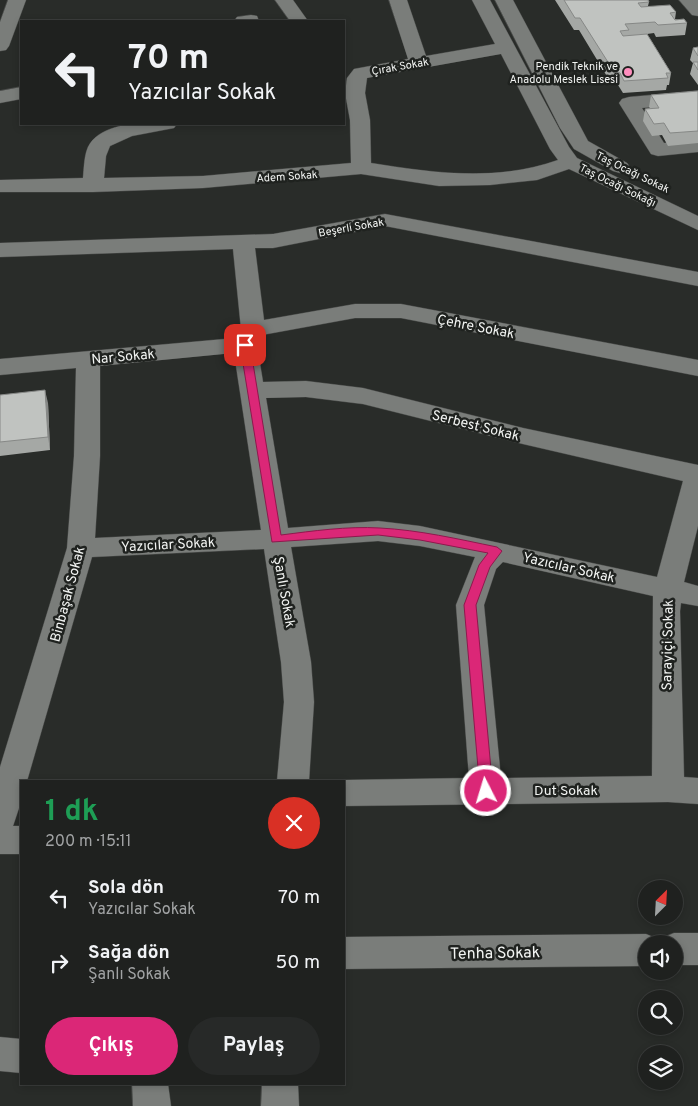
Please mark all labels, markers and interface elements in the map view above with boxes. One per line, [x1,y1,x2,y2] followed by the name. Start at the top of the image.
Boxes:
[128,37,209,81] text: 70 m
[45,40,110,105] icon: left
[370,55,430,79] street label: Çırak Sokak
[510,60,618,87] place label: Pendik Teknik ve Anadolu Meslek Lisesi
[622,66,634,78] marker: Pendik Teknik ve Anadolu Meslek Lisesi
[128,80,276,107] text: Yazıcılar Sokak
[594,149,672,197] street label: Taş Ocağı Sokak
[577,161,658,210] street label: Taş Ocağı Sokağı
[256,168,318,186] street label: Adem Sokak
[317,215,385,241] street label: Beşerli Sokak
[436,312,516,343] street label: Çehre Sokak
[224,324,266,366] pin
[231,331,259,359] icon: arrive
[91,346,156,369] street label: Nar Sokak
[430,407,521,446] street label: Serbest Sokak
[121,535,216,556] street label: Yazıcılar Sokak
[48,545,89,644] street label: Binbaşak Sokak
[521,550,617,587] street label: Yazıcılar Sokak
[269,555,298,629] street label: Şanlı Sokak
[659,599,678,691] street label: Sarayiçi Sokak
[459,764,511,816] position arrow
[534,783,598,800] street label: Dut Sokak
[45,794,99,831] text: 1 dk
[268,797,320,849] button: close
[45,832,131,852] text: 200 m · 15:11
[88,876,164,900] text: Sola dön
[638,880,682,925] north arrow
[638,880,683,1090] map controls
[45,884,73,912] icon: left
[278,886,320,910] text: 70 m
[88,900,196,920] text: Yazıcılar Sokak
[638,935,683,980] button: sound
[88,941,170,965] text: Sağa dön
[450,943,540,965] street label: Tenha Sokak
[45,949,73,977] icon: right
[275,951,320,975] text: 50 m
[88,965,170,985] text: Şanlı Sokak
[638,990,683,1035] button: search
[45,1017,178,1075] button: Çıkış
[188,1017,320,1075] button: Paylaş
[638,1045,683,1090] button: layers

